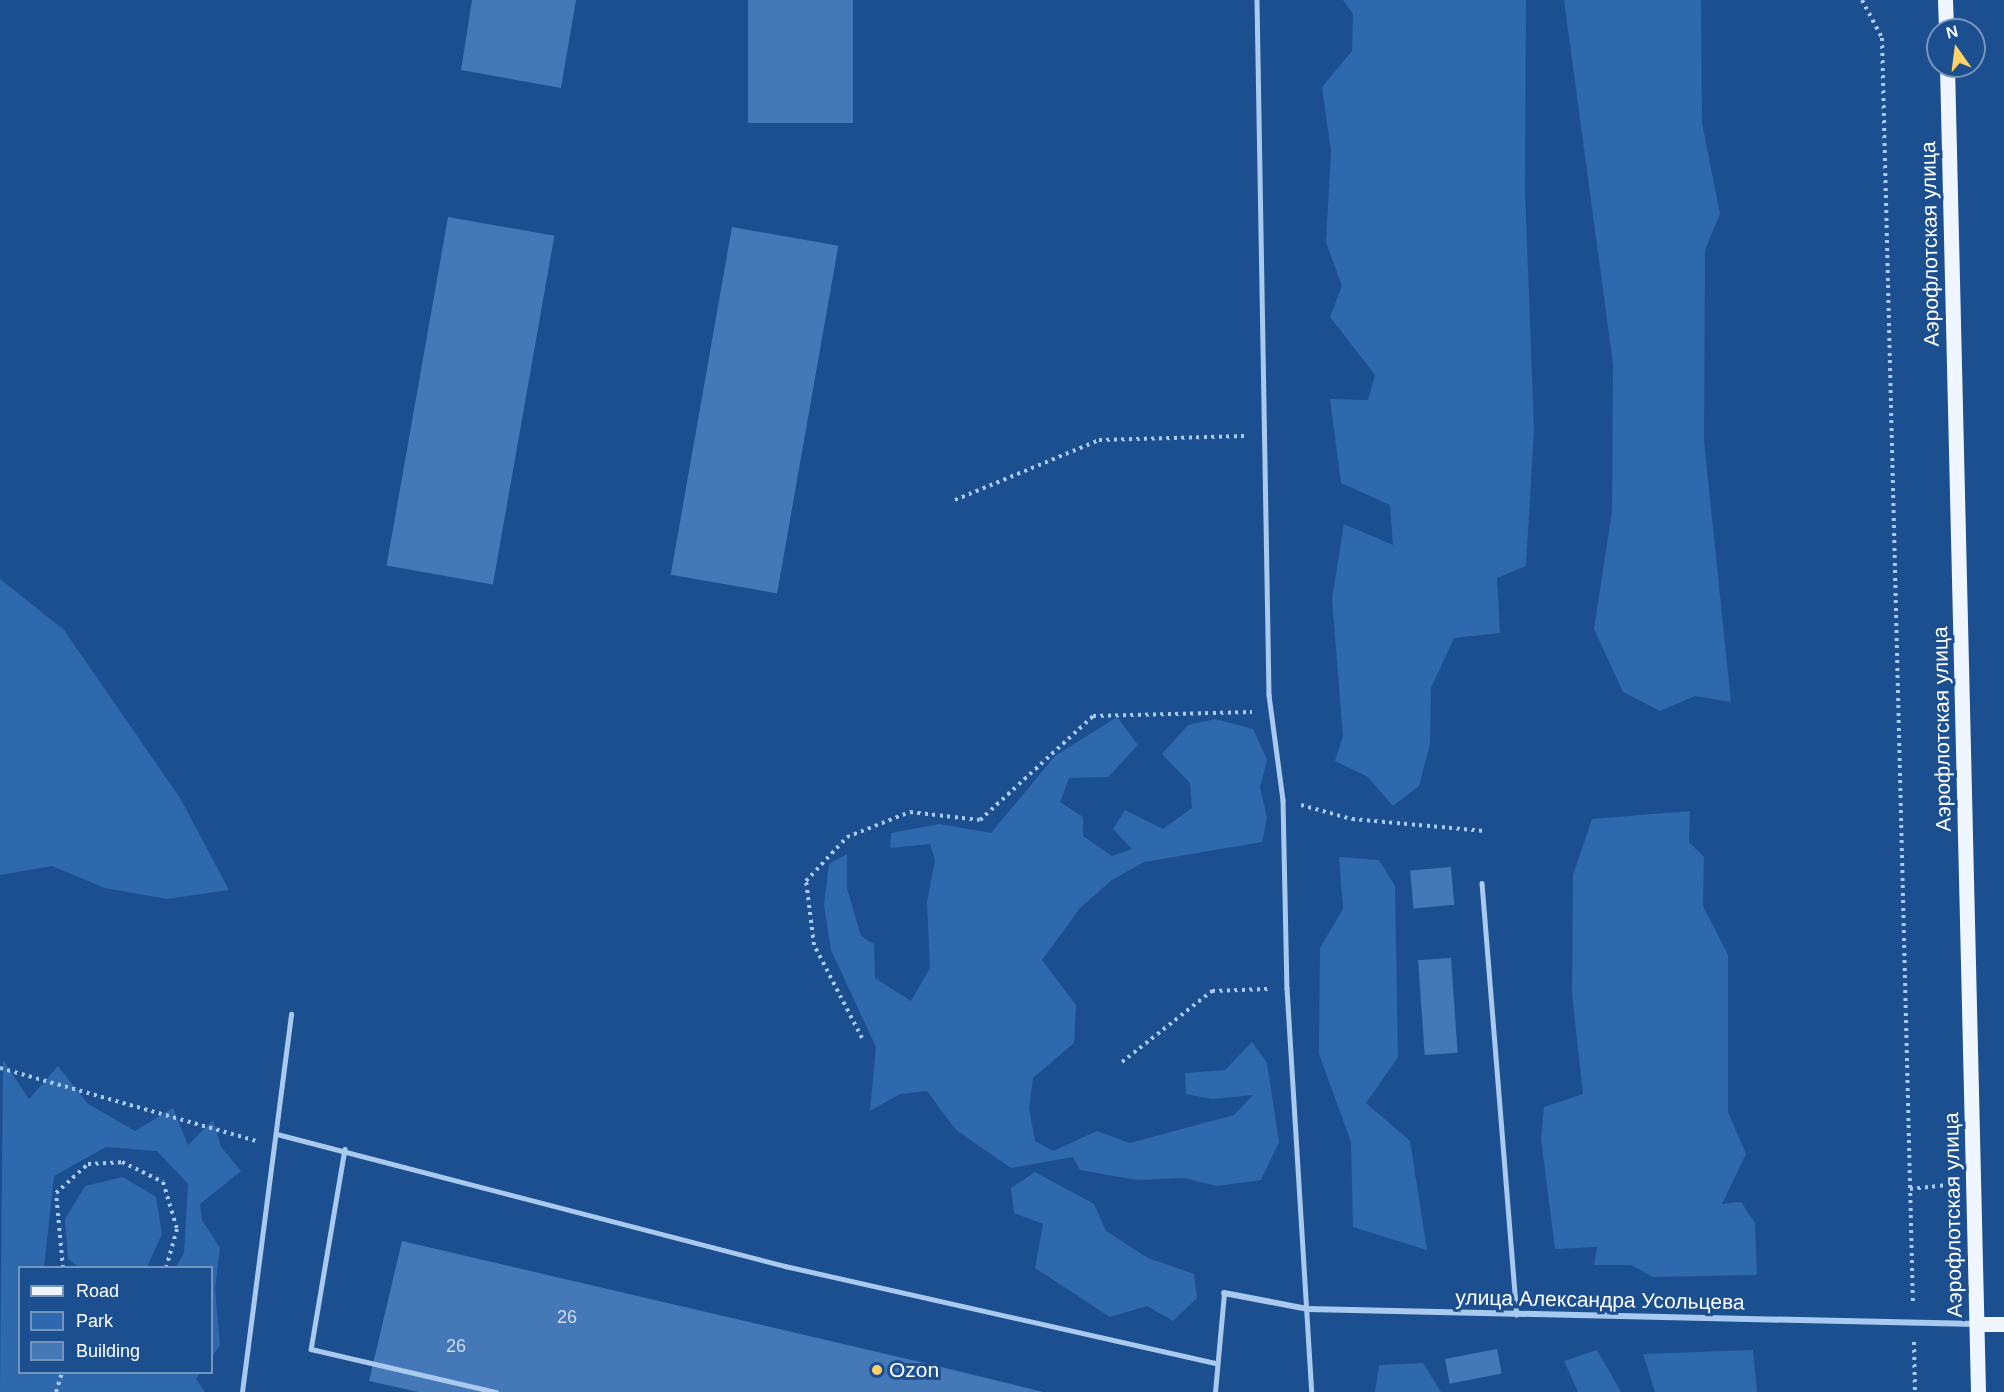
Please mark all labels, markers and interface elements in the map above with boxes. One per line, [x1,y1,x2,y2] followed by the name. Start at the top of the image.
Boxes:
[1926,18,1986,78] north arrow
[1944,22,1960,42] text: N
[1916,141,1944,347] street label: Аэрофлотская улица
[1928,626,1956,832] street label: Аэрофлотская улица
[1939,1112,1967,1318] street label: Аэрофлотская улица
[18,1266,213,1374] legend
[76,1281,119,1301] text: Road
[1455,1285,1745,1315] street label: улица Александра Усольцева
[557,1306,577,1328] house number: 26
[76,1311,113,1331] text: Park
[446,1335,466,1357] house number: 26
[76,1341,140,1361] text: Building
[889,1357,939,1383] place label: Ozon
[870,1363,884,1377] marker: Ozon

